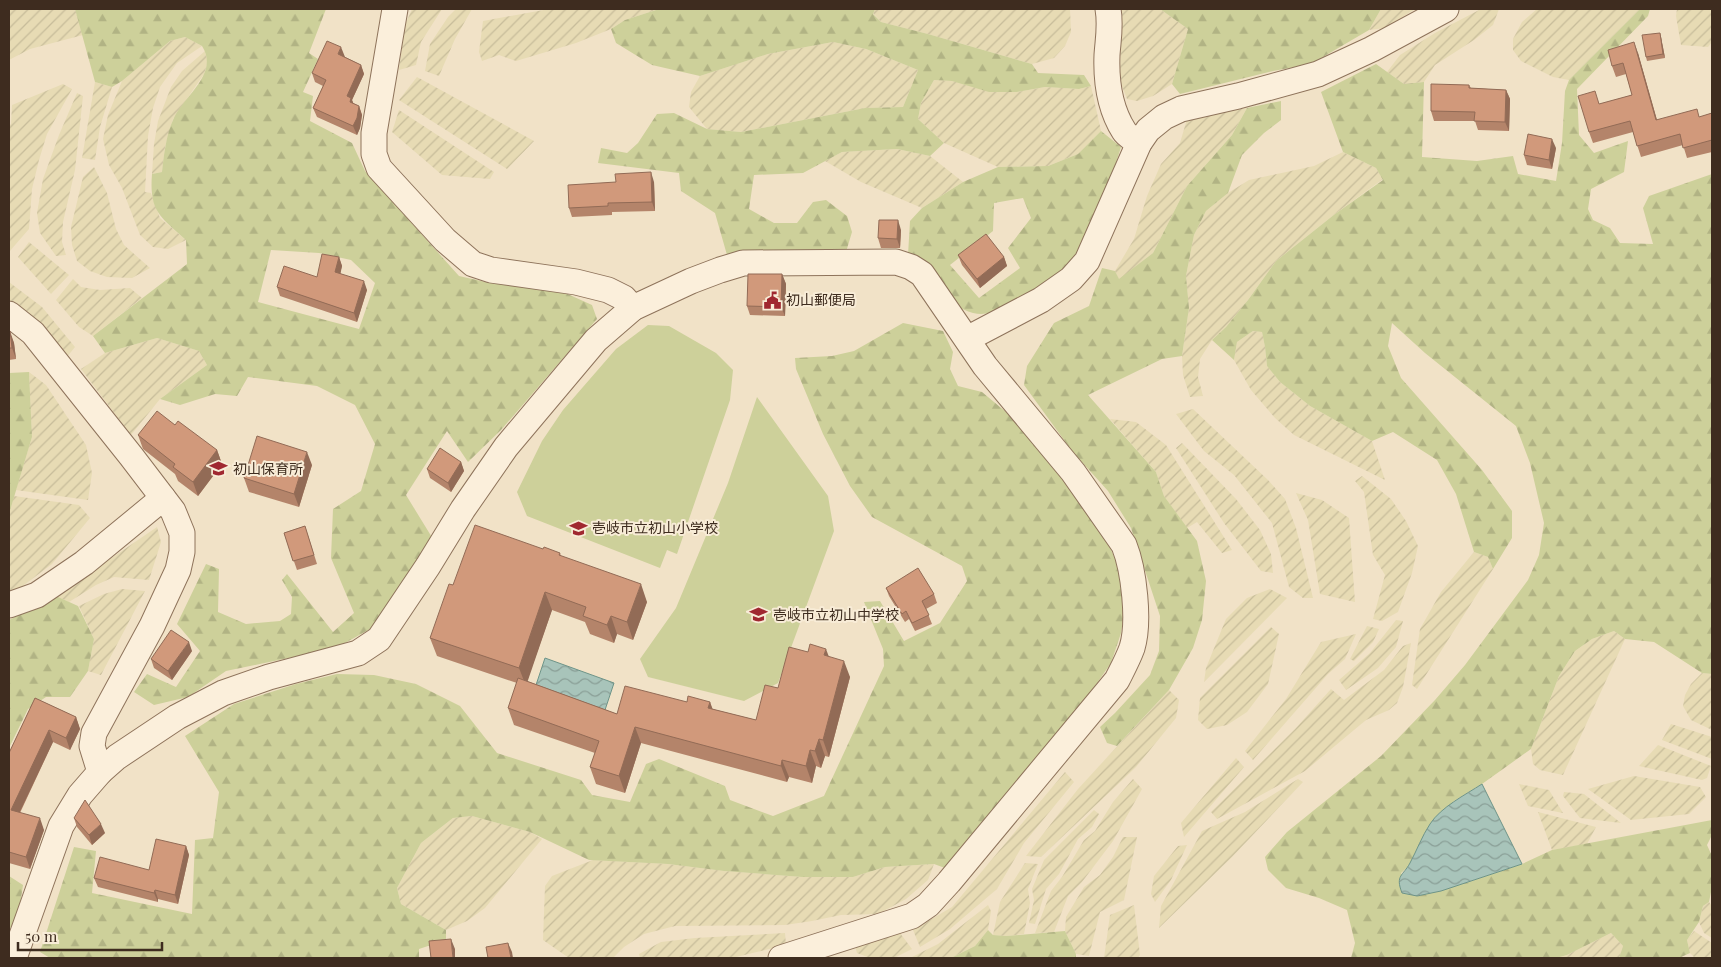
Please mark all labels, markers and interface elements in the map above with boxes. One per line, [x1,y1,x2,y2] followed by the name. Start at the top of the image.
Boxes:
[762,290,782,310] public building icon: 初山郵便局
[786,290,856,309] place label: 初山郵便局
[209,459,229,479] school or university icon: 初山保育所
[233,459,303,478] place label: 初山保育所
[568,518,588,538] school or university icon: 壱岐市立初山小学校
[592,518,718,537] place label: 壱岐市立初山小学校
[749,605,769,625] school or university icon: 壱岐市立初山中学校
[773,605,899,624] place label: 壱岐市立初山中学校
[18,920,161,952] scale bar
[25,926,58,946] text: 50 m

